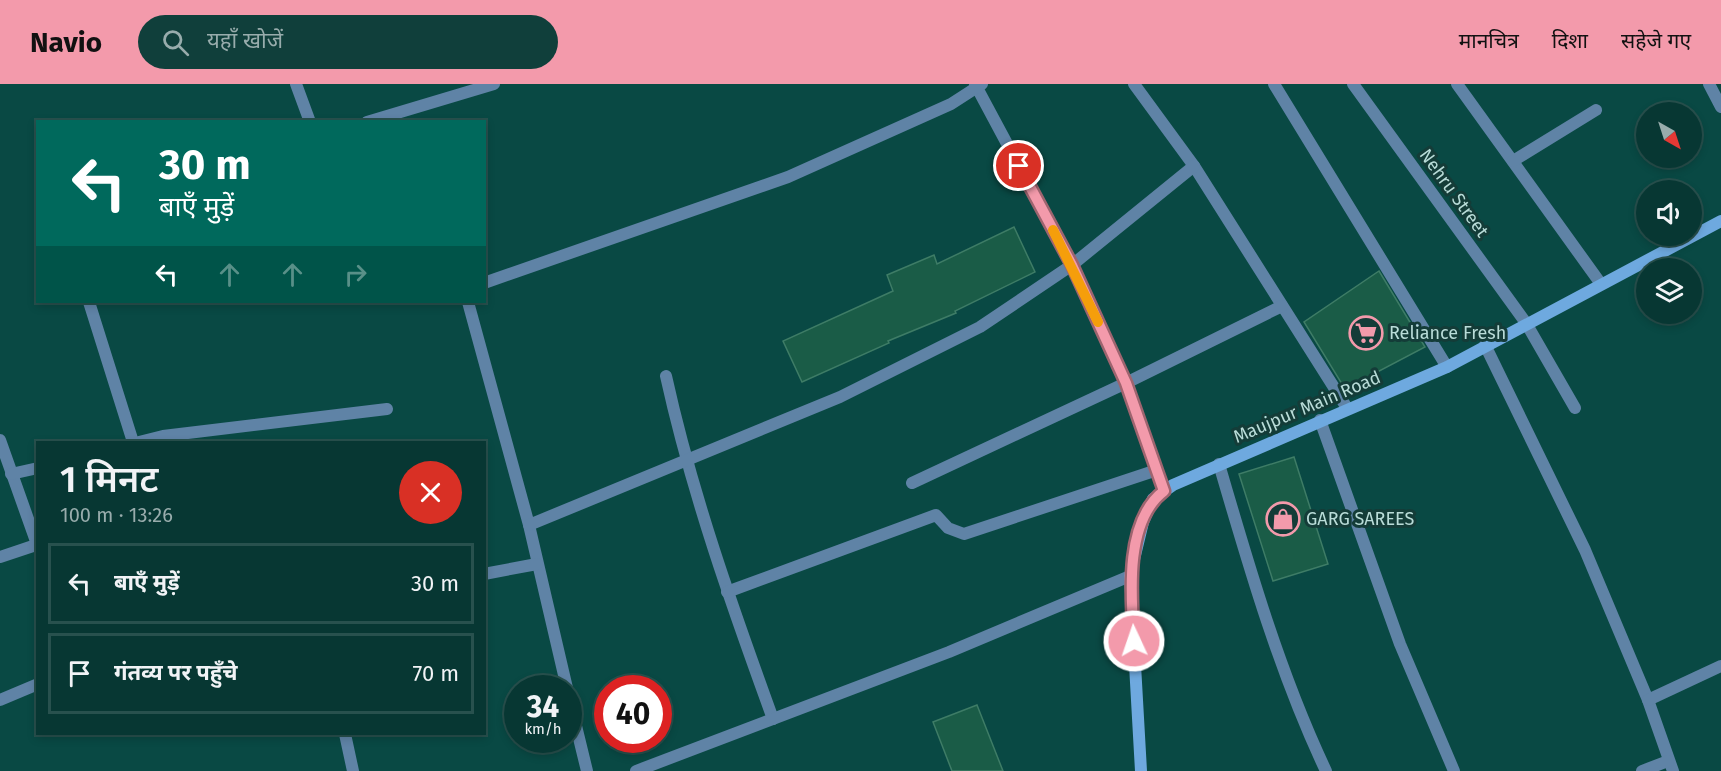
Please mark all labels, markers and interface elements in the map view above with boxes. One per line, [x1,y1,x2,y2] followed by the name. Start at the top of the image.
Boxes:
[138,15,558,69] search box
[30,26,102,59] text: Navio
[159,26,192,59] icon: search
[207,27,283,54] text: यहाँ खोजें
[1459,28,1519,54] text: मानचित्र
[1552,28,1588,54] text: दिशा
[1621,28,1691,54] text: सहेजे गए
[1636,102,1702,168] north arrow
[1636,102,1702,324] map controls
[159,140,251,190] text: 30 m
[993,140,1044,191] pin
[60,144,138,222] icon: left
[1415,145,1494,242] street label: Nehru Street
[1002,149,1035,182] icon: arrive
[1636,180,1702,246] button: sound
[159,191,234,223] text: बाएँ मुड़ें
[150,258,183,291] icon: left
[213,258,246,291] icon: ahead
[276,258,309,291] icon: ahead
[339,258,372,291] icon: right
[1636,258,1702,324] button: layers
[1348,315,1384,351] supermarket icon: Reliance Fresh
[1389,322,1506,344] place label: Reliance Fresh
[1230,366,1384,448] street label: Maujpur Main Road
[60,458,158,502] text: 1 मिनट
[399,461,462,524] button: close
[1265,501,1301,537] shop icon: GARG SAREES
[60,503,173,527] text: 100 m · 13:26
[1306,508,1415,530] place label: GARG SAREES
[63,567,96,600] icon: left
[114,569,180,596] text: बाएँ मुड़ें
[411,570,459,597] text: 30 m
[1102,609,1166,673] position arrow
[63,657,96,690] icon: arrive
[114,659,238,686] text: गंतव्य पर पहुँचे
[413,660,459,687] text: 70 m
[594,675,672,753] speed limit sign: 40
[527,689,559,725] text: 34
[524,720,562,738] text: km/h

